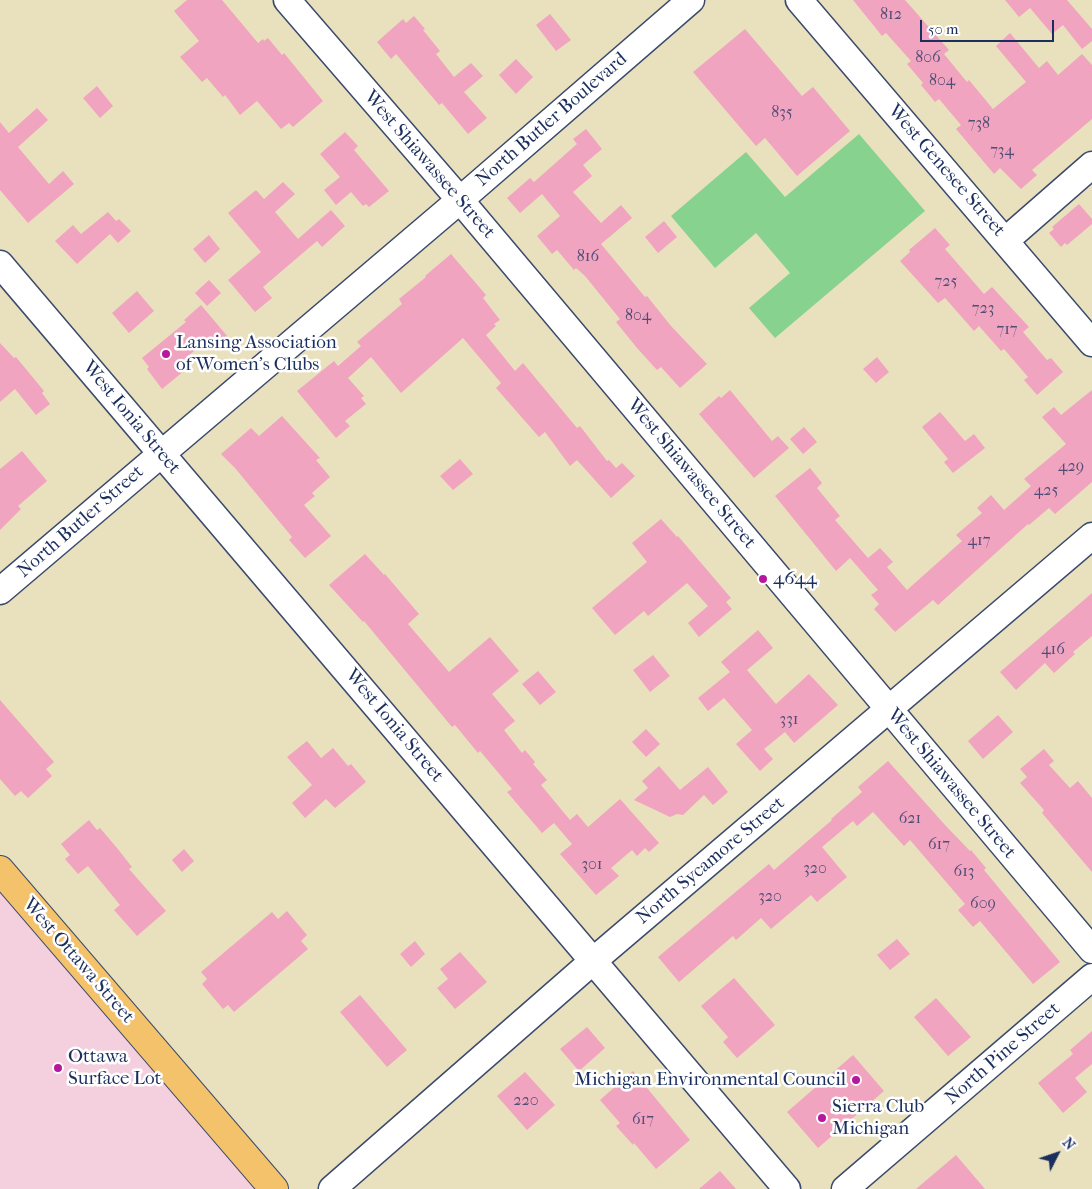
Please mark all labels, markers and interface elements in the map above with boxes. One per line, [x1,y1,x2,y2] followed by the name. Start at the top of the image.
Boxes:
[880,5,902,25] house number: 812
[922,10,1056,42] scale bar
[928,20,958,38] text: 50 m
[472,48,632,192] street label: North Butler Boulevard
[915,48,941,68] house number: 806
[929,71,955,91] house number: 804
[358,86,500,244] street label: West Shiawassee Street
[882,100,1010,242] street label: West Genesee Street
[771,103,793,123] house number: 835
[968,114,990,134] house number: 738
[990,141,1014,161] house number: 734
[577,247,599,267] house number: 816
[935,272,957,292] house number: 725
[972,299,994,319] house number: 723
[625,306,651,326] house number: 804
[996,320,1018,340] house number: 717
[176,332,337,376] place label: Lansing Association of Women's Clubs
[160,348,172,360] marker: Lansing Association of Women's Clubs
[77,357,185,479] street label: West Ionia Street
[622,394,760,554] street label: West Shiawassee Street
[1058,457,1084,477] house number: 429
[13,461,149,583] street label: North Butler Street
[1034,481,1058,501] house number: 425
[968,531,990,551] house number: 417
[773,568,817,590] place label: 4644
[757,573,769,585] marker: 4644
[1041,640,1065,660] house number: 416
[340,665,448,787] street label: West Ionia Street
[882,704,1020,864] street label: West Shiawassee Street
[780,710,798,730] house number: 331
[632,792,790,930] street label: North Sycamore Street
[899,809,921,829] house number: 621
[928,835,950,855] house number: 617
[581,855,603,875] house number: 301
[803,859,827,879] house number: 320
[954,862,974,882] house number: 613
[758,887,782,907] house number: 320
[17,894,139,1028] street label: West Ottawa Street
[970,894,996,914] house number: 609
[941,998,1065,1110] street label: North Pine Street
[68,1046,161,1090] place label: Ottawa Surface Lot
[52,1062,64,1074] marker: Ottawa Surface Lot
[575,1069,846,1091] place label: Michigan Environmental Council
[850,1074,862,1086] marker: Michigan Environmental Council
[513,1091,539,1111] house number: 220
[832,1096,924,1140] place label: Sierra Club Michigan
[632,1110,654,1130] house number: 617
[816,1112,828,1124] marker: Sierra Club Michigan
[1032,1129,1082,1179] north arrow
[1059,1134,1079,1153] text: N

